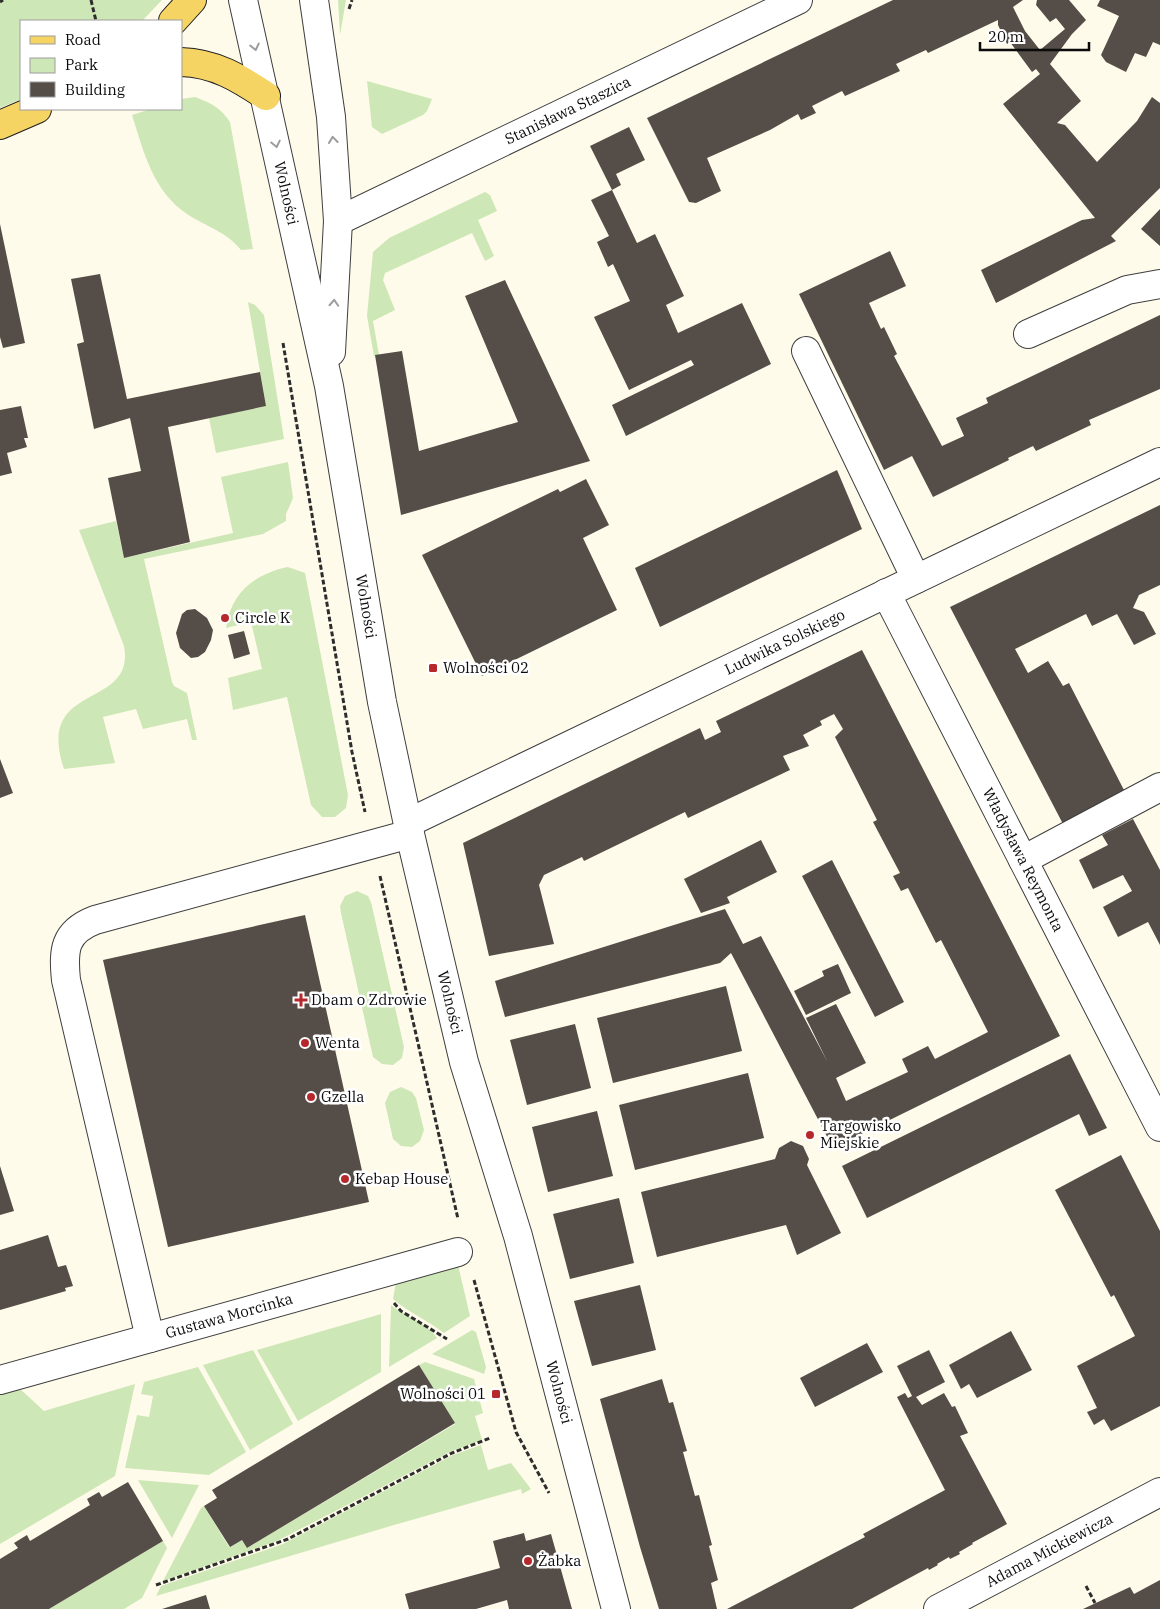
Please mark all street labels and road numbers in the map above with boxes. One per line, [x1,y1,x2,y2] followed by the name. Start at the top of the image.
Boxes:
[502,72,634,148] street label: Stanisława Staszica
[270,160,303,227] street label: Wolności
[352,573,381,640] street label: Wolności
[721,605,848,679] street label: Ludwika Solskiego
[979,784,1068,935] street label: Władysława Reymonta
[434,969,467,1036] street label: Wolności
[163,1289,295,1342] street label: Gustawa Morcinka
[542,1359,577,1426] street label: Wolności
[983,1509,1116,1591] street label: Adama Mickiewicza

